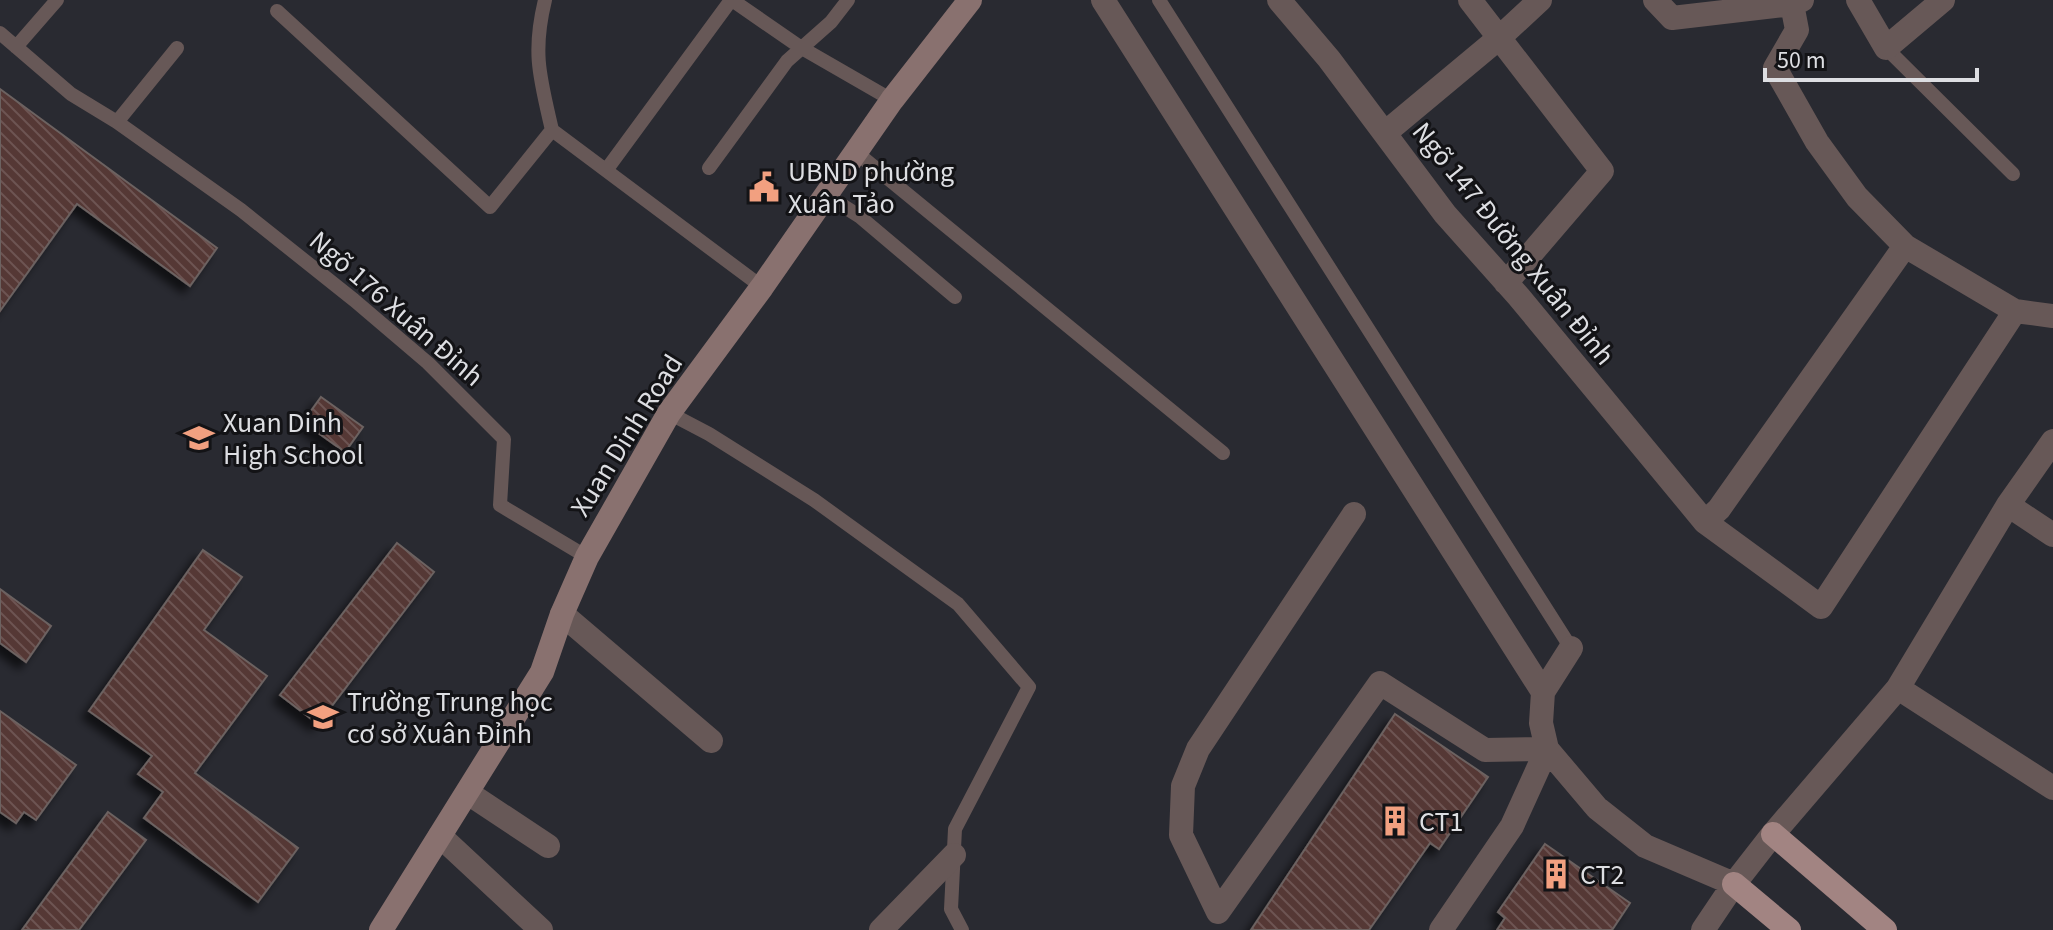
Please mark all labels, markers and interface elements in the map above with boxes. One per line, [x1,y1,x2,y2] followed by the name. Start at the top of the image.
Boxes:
[1765,32,1977,82] scale bar
[1777,43,1826,78] text: 50 m
[1402,113,1624,374] street label: Ngõ 147 Đường Xuân Đỉnh
[788,152,954,224] place label: UBND phường Xuân Tảo
[747,170,781,204] public building icon: UBND phường Xuân Tảo
[300,222,492,396] street label: Ngõ 176 Xuân Đỉnh
[561,347,693,524] street label: Xuan Dinh Road
[223,403,364,475] place label: Xuan Dinh High School
[182,421,216,455] school or university icon: Xuan Dinh High School
[347,682,553,754] place label: Trường Trung học cơ sở Xuân Đỉnh
[306,700,340,734] school or university icon: Trường Trung học cơ sở Xuân Đỉnh
[1419,802,1463,842] place label: CT1
[1378,804,1412,838] building icon: CT1
[1580,855,1624,895] place label: CT2
[1539,857,1573,891] building icon: CT2

